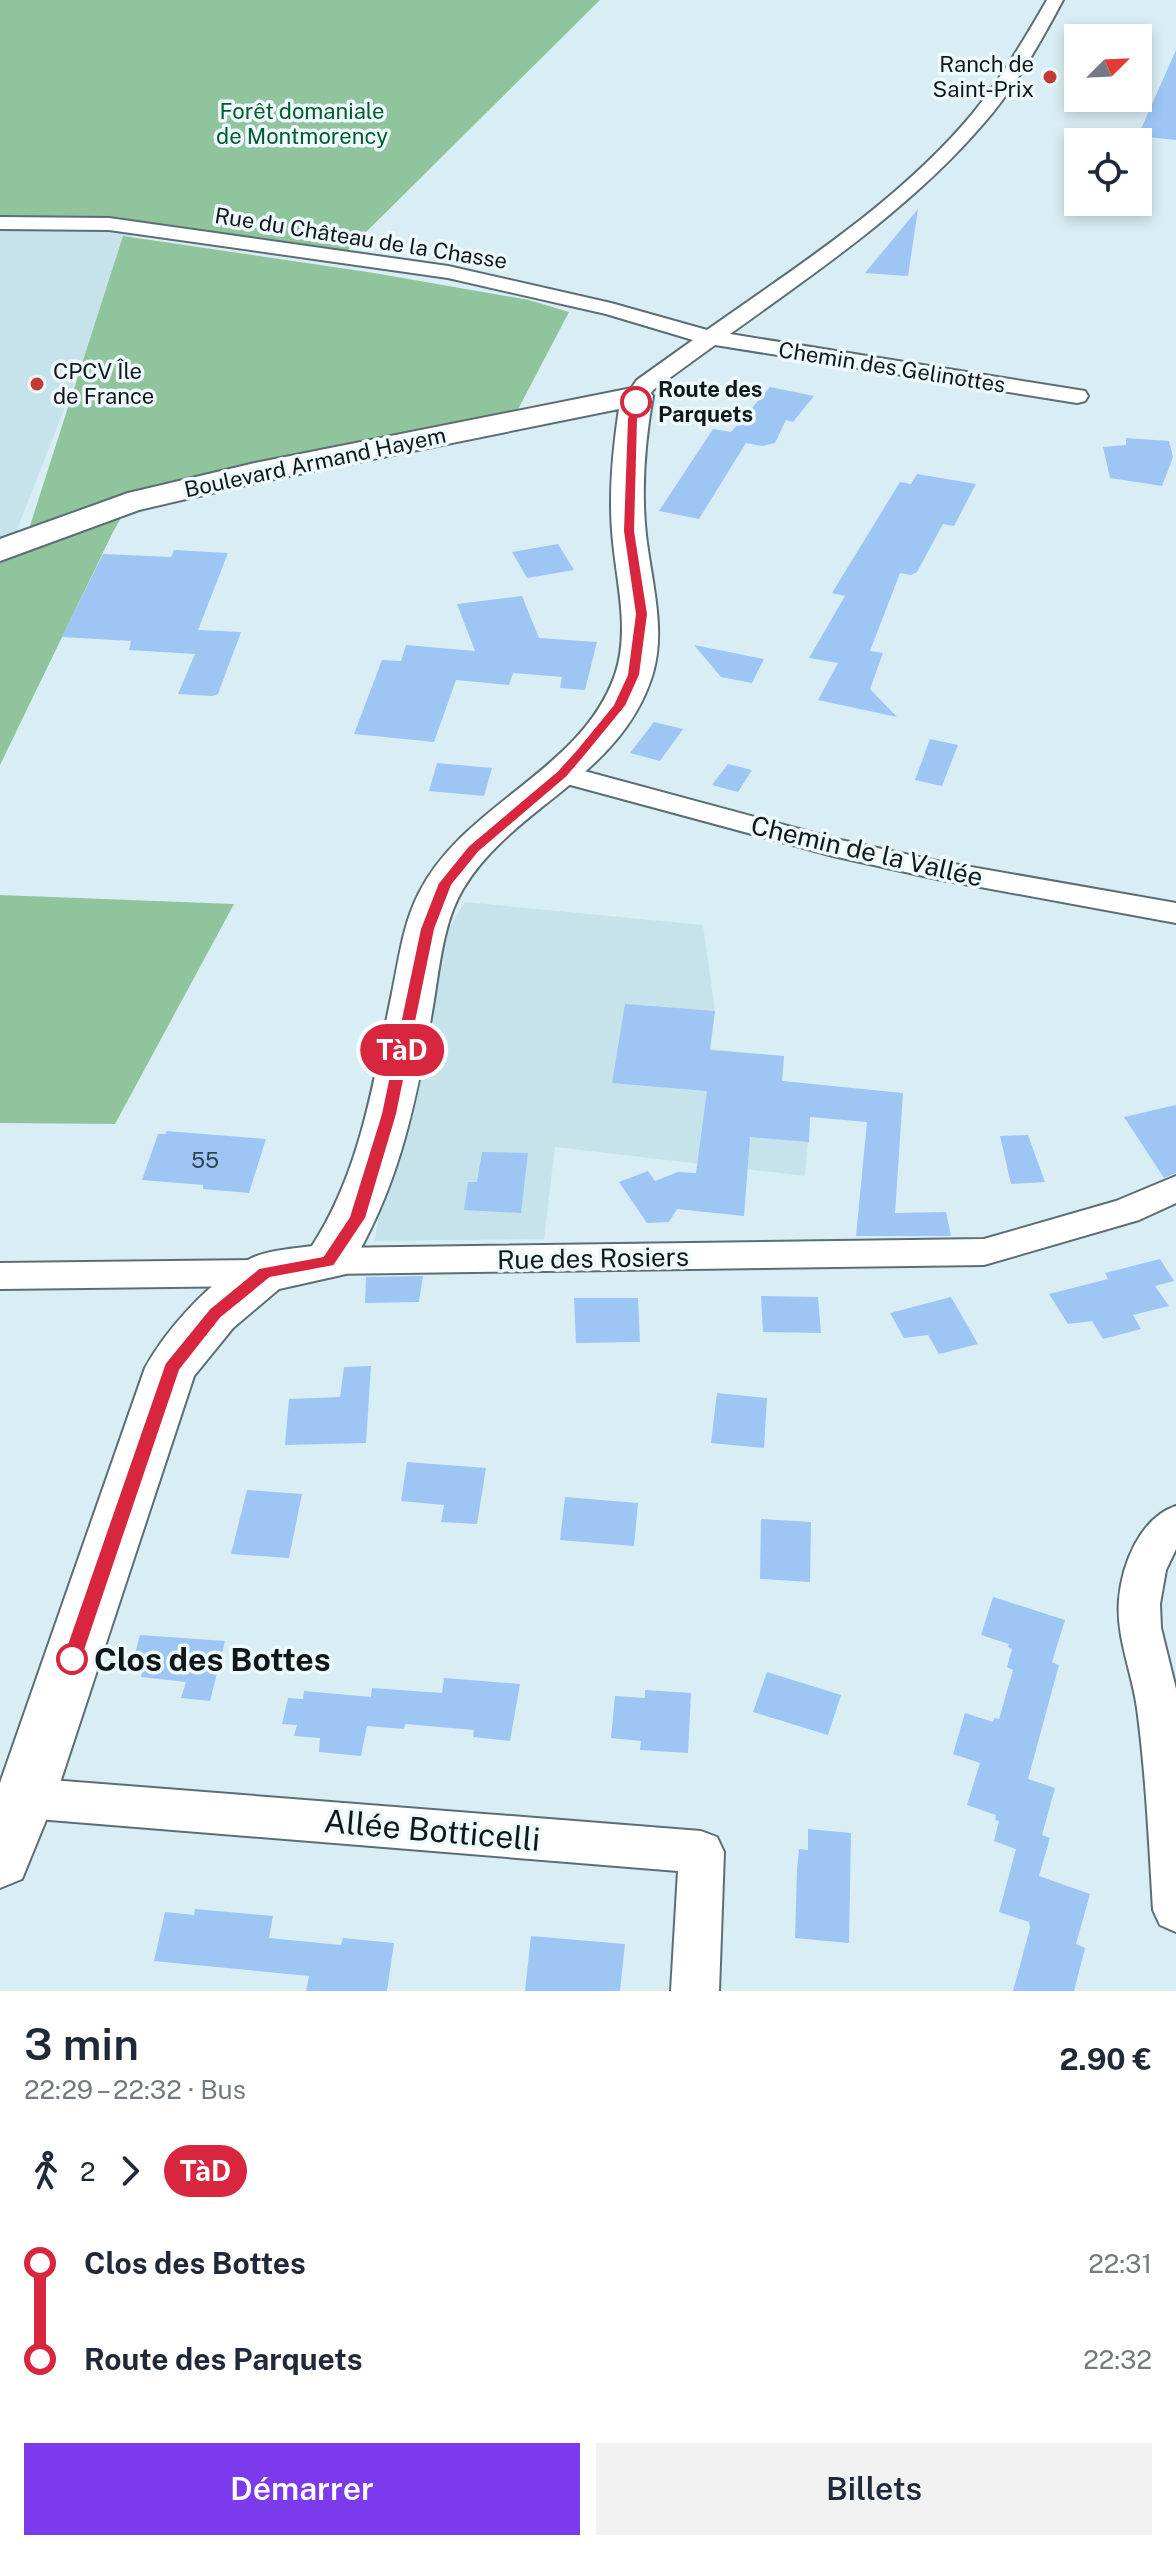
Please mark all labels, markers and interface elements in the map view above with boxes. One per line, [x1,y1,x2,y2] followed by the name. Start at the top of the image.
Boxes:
[1064,24,1152,112] north arrow
[1064,24,1152,216] map controls
[933,51,1034,102] place label: Ranch de Saint-Prix
[1041,68,1059,86] marker: Ranch de Saint-Prix
[216,98,388,149] park label: Forêt domaniale de Montmorency
[1064,128,1152,216] button: locate
[213,202,509,274] street label: Rue du Château de la Chasse
[777,336,1007,398] street label: Chemin des Gelinottes
[53,358,154,409] place label: CPCV Île de France
[28,375,46,393] marker: CPCV Île de France
[658,376,762,427] place label: Route des Parquets
[621,387,651,417] marker: Route des Parquets
[182,422,448,502] street label: Boulevard Armand Hayem
[748,809,986,893] street label: Chemin de la Vallée
[356,1024,448,1076] line badge: TàD
[376,1033,428,1066] text: TàD
[191,1147,219,1173] house number: 55
[497,1241,689,1275] street label: Rue des Rosiers
[94,1641,331,1678] place label: Clos des Bottes
[57,1644,87,1674] marker: Clos des Bottes
[322,1802,542,1858] street label: Allée Botticelli
[24,2018,139,2070] text: 3 min
[1060,2041,1152,2077] text: 2.90 €
[24,2074,246,2105] text: 22:29 – 22:32 · Bus
[24,2149,68,2193] icon: walk
[108,2149,152,2193] icon: forward
[180,2154,231,2187] text: TàD
[80,2156,96,2187] text: 2
[84,2245,306,2281] text: Clos des Bottes
[1088,2248,1152,2279] text: 22:31
[84,2341,363,2377] text: Route des Parquets
[1083,2344,1152,2375] text: 22:32
[24,2443,580,2535] button: Démarrer
[596,2443,1152,2535] button: Billets

